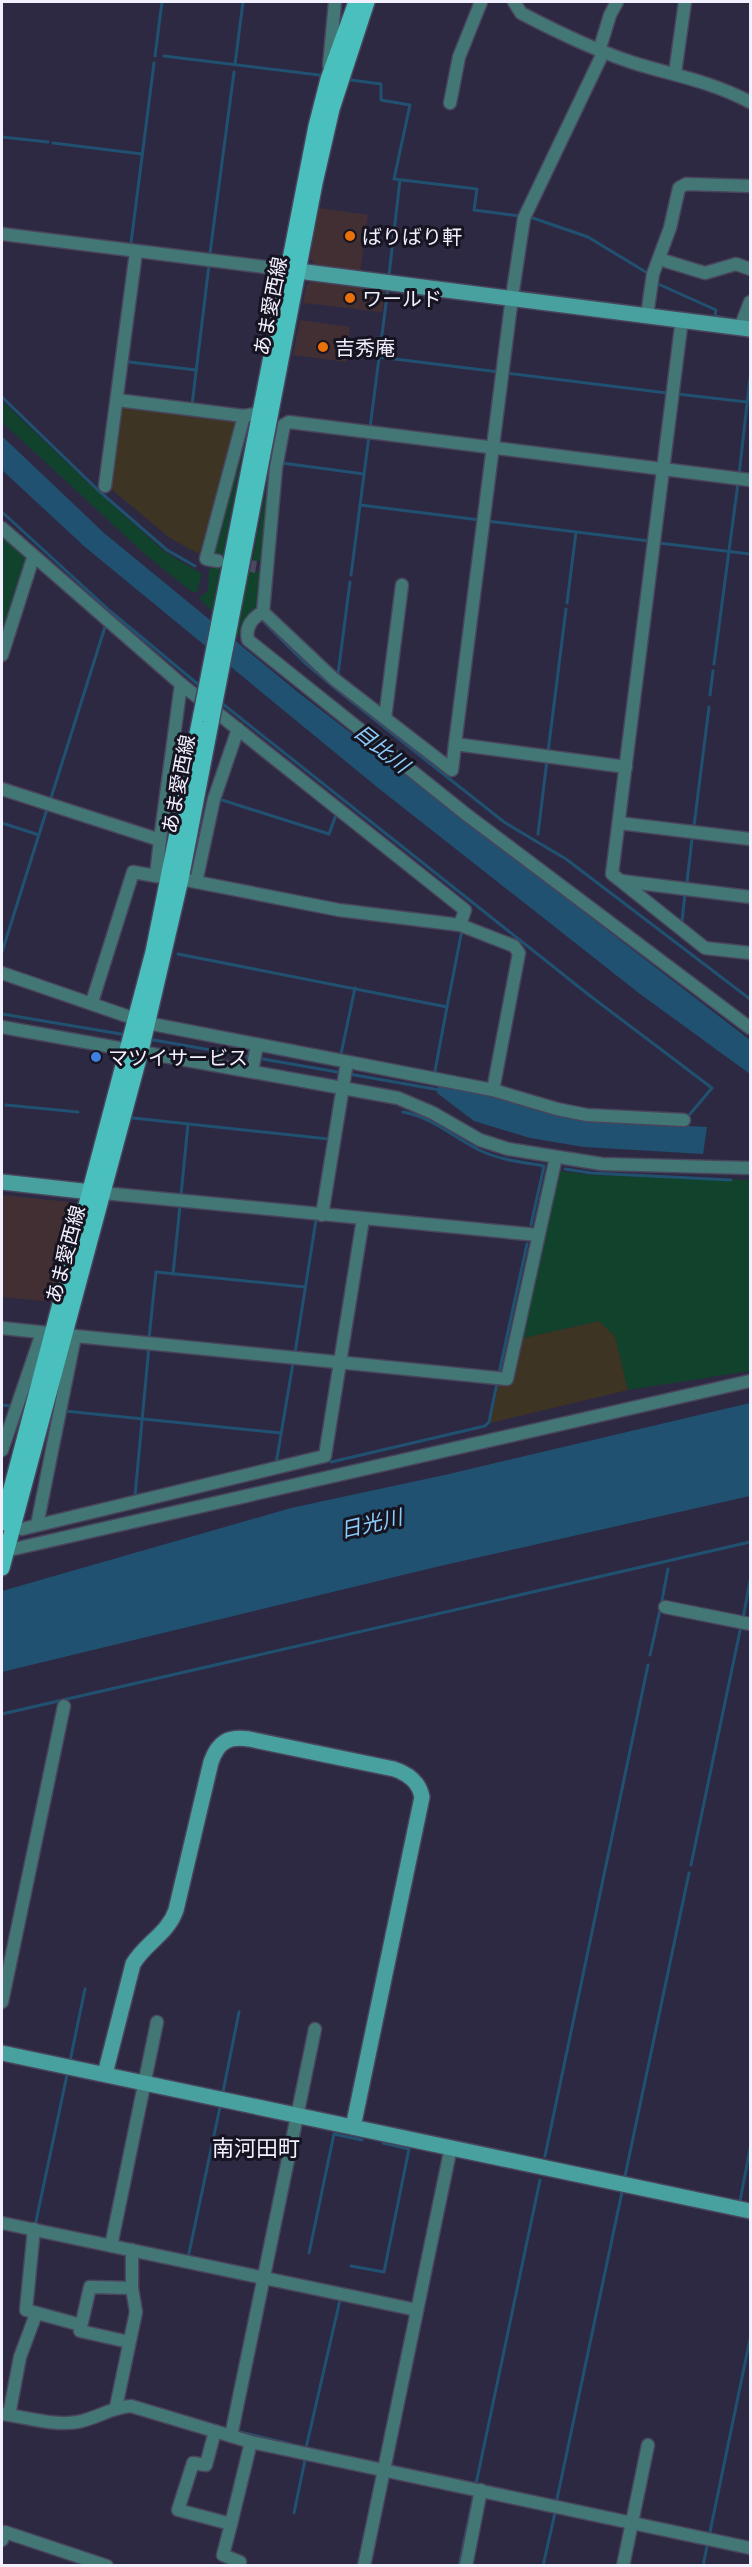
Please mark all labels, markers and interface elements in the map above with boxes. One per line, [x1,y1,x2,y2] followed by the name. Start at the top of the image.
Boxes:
[362,224,462,249] place label: ばりばり軒
[343,229,357,243] marker: ばりばり軒
[248,255,292,357] street label: あま愛西線
[362,286,442,311] place label: ワールド
[343,291,357,305] marker: ワールド
[335,335,395,360] place label: 吉秀庵
[316,340,330,354] marker: 吉秀庵
[349,718,416,779] water label: 目比川
[156,733,200,835] street label: あま愛西線
[108,1045,248,1070] place label: マツイサービス
[89,1050,103,1064] marker: マツイサービス
[40,1202,90,1306] street label: あま愛西線
[337,1503,407,1543] water label: 日光川
[212,2134,300,2162] district label: 南河田町

